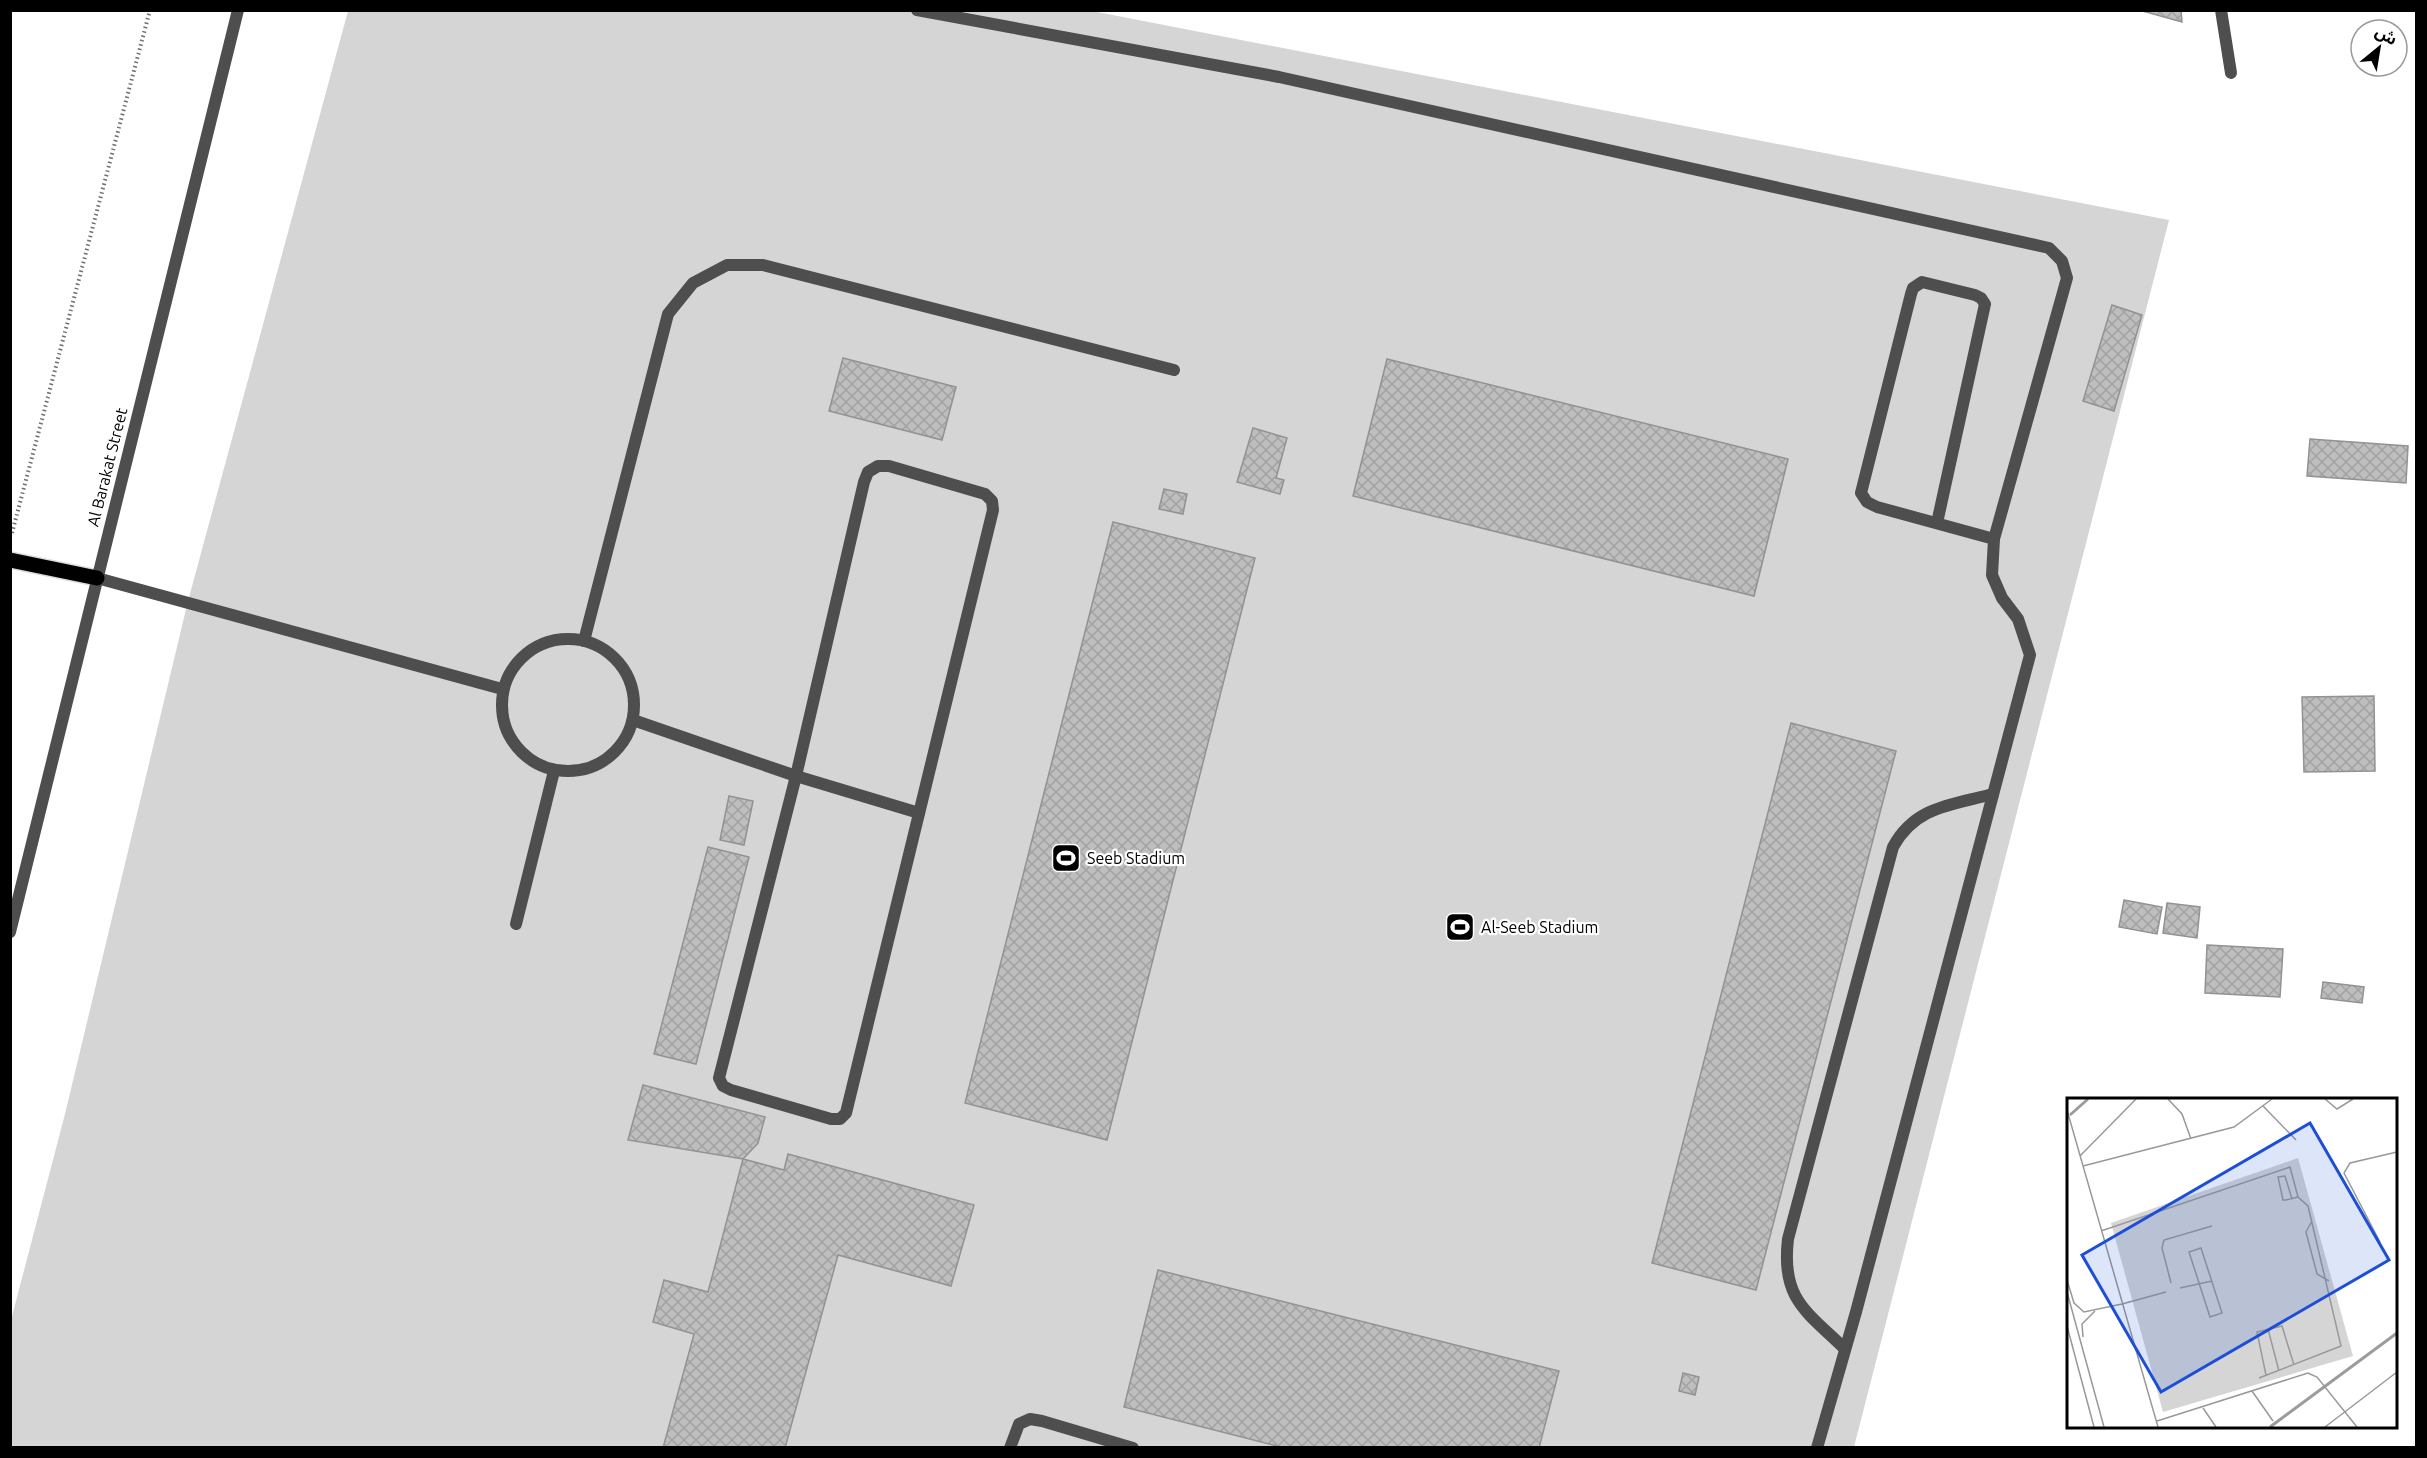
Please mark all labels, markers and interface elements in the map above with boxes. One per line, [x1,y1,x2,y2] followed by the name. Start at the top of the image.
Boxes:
[2349,18,2409,78] north arrow
[2372,22,2401,49] text: ش
[84,405,131,528] street label: Al Barakat Street
[1050,842,1082,874] sports icon: Seeb Stadium
[1087,849,1185,867] place label: Seeb Stadium
[1444,911,1476,943] sports icon: Al-Seeb Stadium
[1481,918,1598,936] place label: Al-Seeb Stadium
[2067,1098,2397,1428] inset map

